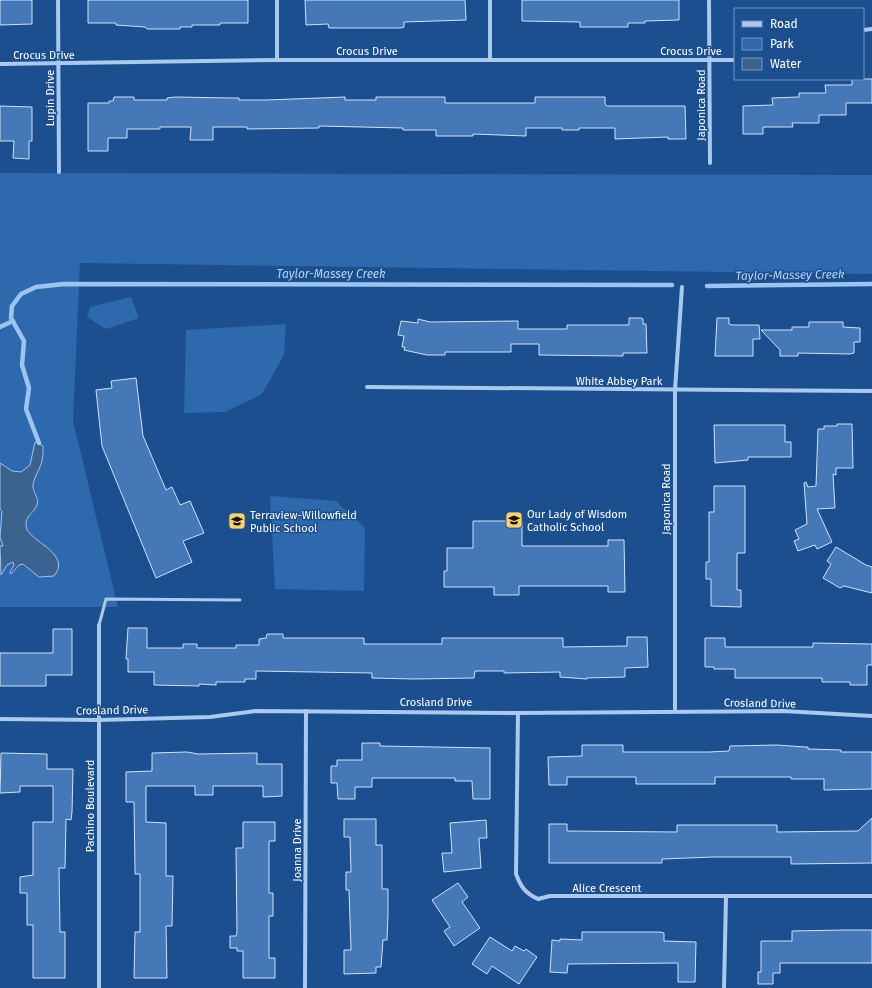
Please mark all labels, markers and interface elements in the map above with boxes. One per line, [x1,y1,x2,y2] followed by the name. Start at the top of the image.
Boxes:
[734,8,864,80] legend
[770,17,798,31] text: Road
[770,37,794,51] text: Park
[336,45,398,58] street label: Crocus Drive
[660,45,722,58] street label: Crocus Drive
[13,49,75,62] street label: Crocus Drive
[770,57,802,71] text: Water
[695,69,708,141] street label: Japonica Road
[44,70,57,126] street label: Lupin Drive
[276,267,386,281] water label: Taylor-Massey Creek
[735,267,845,283] water label: Taylor-Massey Creek
[576,375,663,388] street label: White Abbey Park
[660,463,673,535] street label: Japonica Road
[527,508,627,534] place label: Our Lady of Wisdom Catholic School
[250,509,357,535] place label: Terraview-Willowfield Public School
[504,510,524,530] school or university icon: Our Lady of Wisdom Catholic School
[227,511,247,531] school or university icon: Terraview-Willowfield Public School
[400,696,472,709] street label: Crosland Drive
[724,696,796,711] street label: Crosland Drive
[76,703,148,718] street label: Crosland Drive
[84,760,97,852] street label: Pachino Boulevard
[291,818,304,882] street label: Joanna Drive
[572,882,642,895] street label: Alice Crescent

